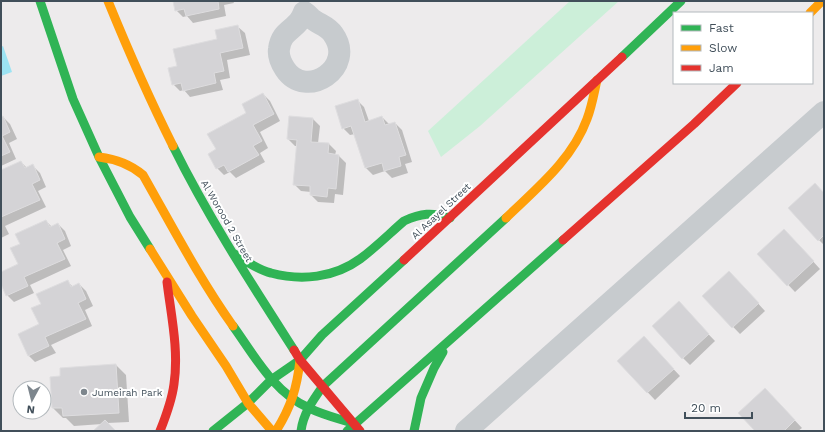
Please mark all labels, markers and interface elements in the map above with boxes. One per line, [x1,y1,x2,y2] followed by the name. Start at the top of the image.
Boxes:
[673,12,813,84] legend
[709,21,734,35] text: Fast
[709,41,737,55] text: Slow
[709,61,734,75] text: Jam
[199,178,255,265] street label: Al Worood 2 Street
[409,180,473,241] street label: Al Asayel Street
[12,380,52,420] north arrow
[79,387,89,397] marker: Jumeirah Park
[92,387,163,398] place label: Jumeirah Park
[685,394,752,420] scale bar
[691,401,721,415] text: 20 m
[26,402,36,416] text: N

